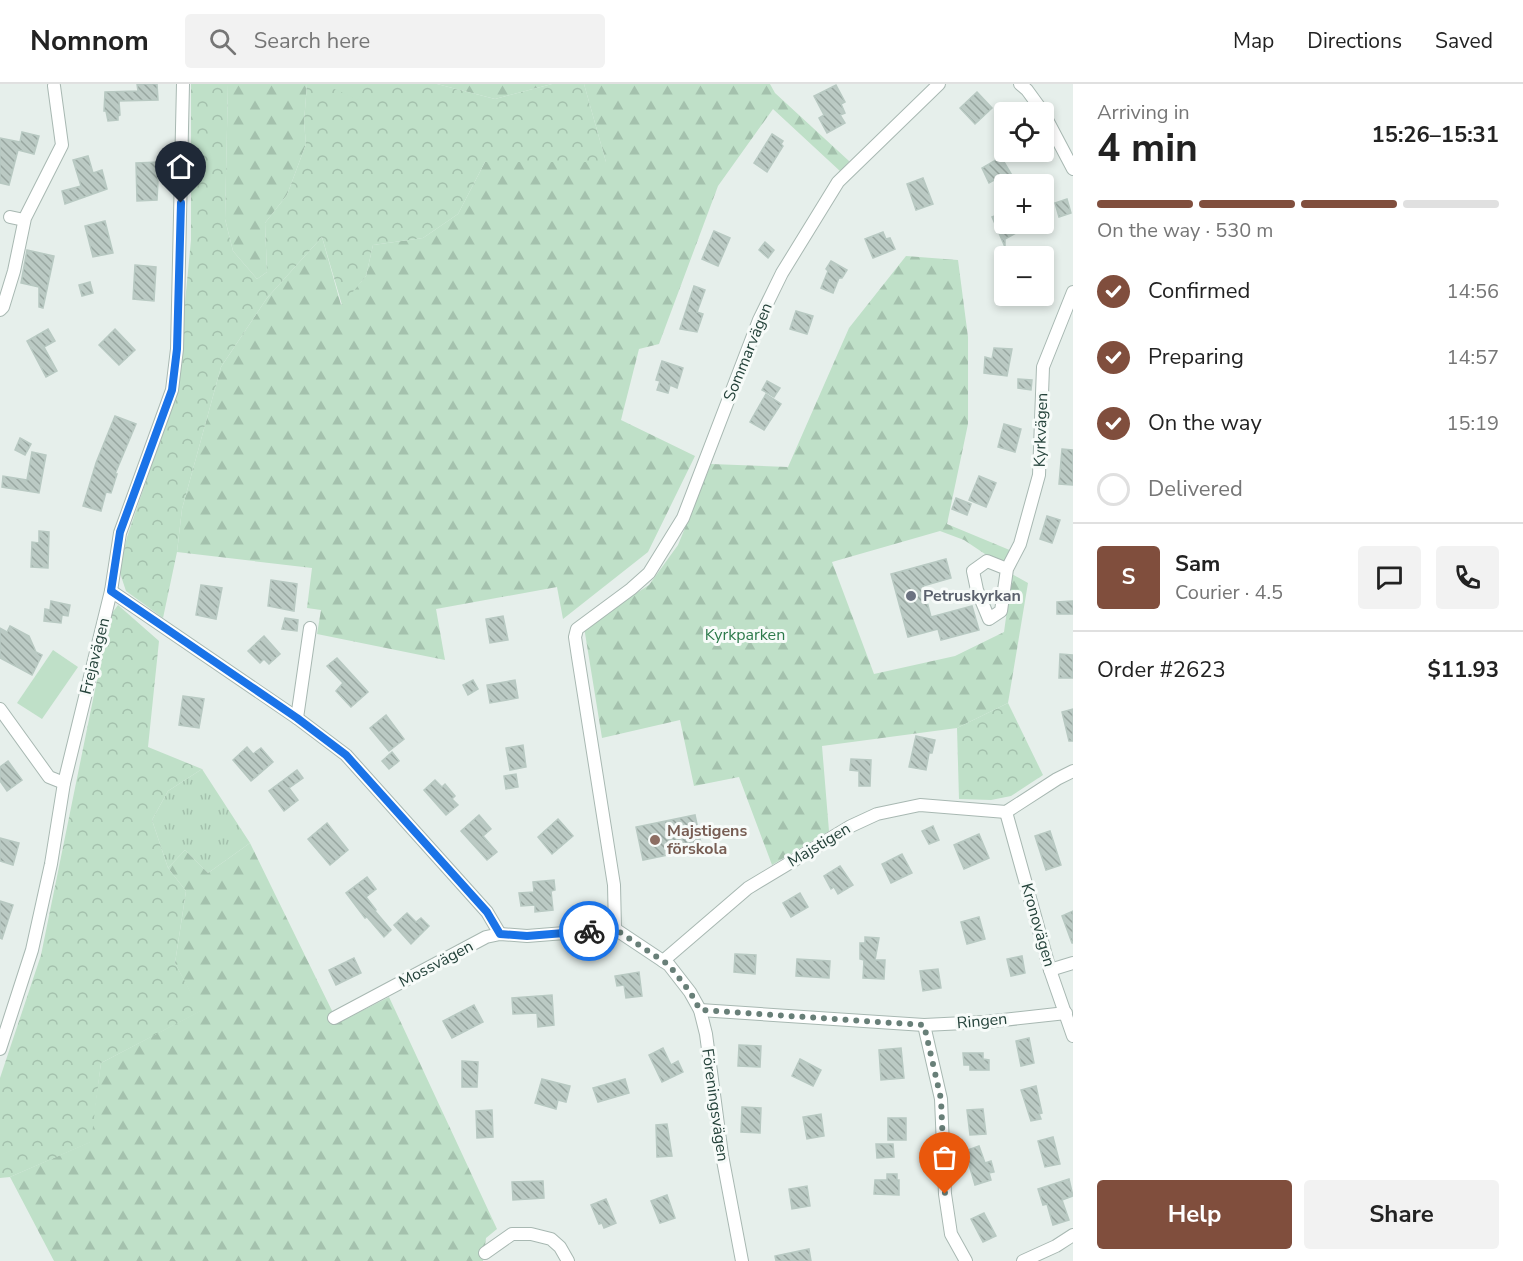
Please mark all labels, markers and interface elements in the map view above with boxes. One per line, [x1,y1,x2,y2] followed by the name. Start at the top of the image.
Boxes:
[185,14,605,68] search box
[30,22,149,60] text: Nomnom
[206,25,239,58] icon: search
[254,26,370,56] text: Search here
[1233,27,1274,55] text: Map
[1307,27,1402,55] text: Directions
[1435,27,1493,55] text: Saved
[1097,99,1190,126] text: Arriving in
[994,102,1054,306] map controls
[994,102,1054,162] button: locate
[1371,120,1499,150] text: 15:26–15:31
[1097,122,1198,175] text: 4 min
[155,141,206,203] pin
[164,150,197,183] icon: home
[994,174,1054,234] button: +
[1097,217,1273,244] text: On the way · 530 m
[994,246,1054,306] button: −
[1097,275,1130,308] icon: check
[1148,276,1250,306] text: Confirmed
[1446,278,1499,305] text: 14:56
[718,299,778,405] street label: Sommarvägen
[1097,341,1130,374] icon: check
[1148,342,1244,372] text: Preparing
[1446,344,1499,371] text: 14:57
[1029,392,1053,468] street label: Kyrkvägen
[1097,407,1130,440] icon: check
[1148,408,1262,438] text: On the way
[1446,410,1499,437] text: 15:19
[1148,474,1243,504] text: Delivered
[1358,546,1421,609] button: chat
[1436,546,1499,609] button: phone
[1175,549,1220,579] text: Sam
[1122,562,1135,592] text: S
[1175,579,1283,606] text: Courier · 4.5
[923,585,1021,607] place label: Petruskyrkan
[904,589,918,603] marker: Petruskyrkan
[75,615,115,697] street label: Frejavägen
[705,624,785,646] park label: Kyrkparken
[1097,655,1226,685] text: Order #2623
[1428,655,1499,685] text: $11.93
[783,818,855,872] street label: Majstigen
[667,820,747,860] place label: Majstigens förskola
[648,833,662,847] marker: Majstigens förskola
[1016,881,1060,969] street label: Kronovägen
[559,901,619,961] courier
[573,915,606,948] icon: bike
[395,935,477,993] street label: Mossvägen
[956,1008,1008,1034] street label: Ringen
[696,1047,734,1163] street label: Föreningsvägen
[919,1132,970,1194] pin
[928,1141,961,1174] icon: bag
[1097,1180,1292,1249] button: Help
[1304,1180,1499,1249] button: Share

